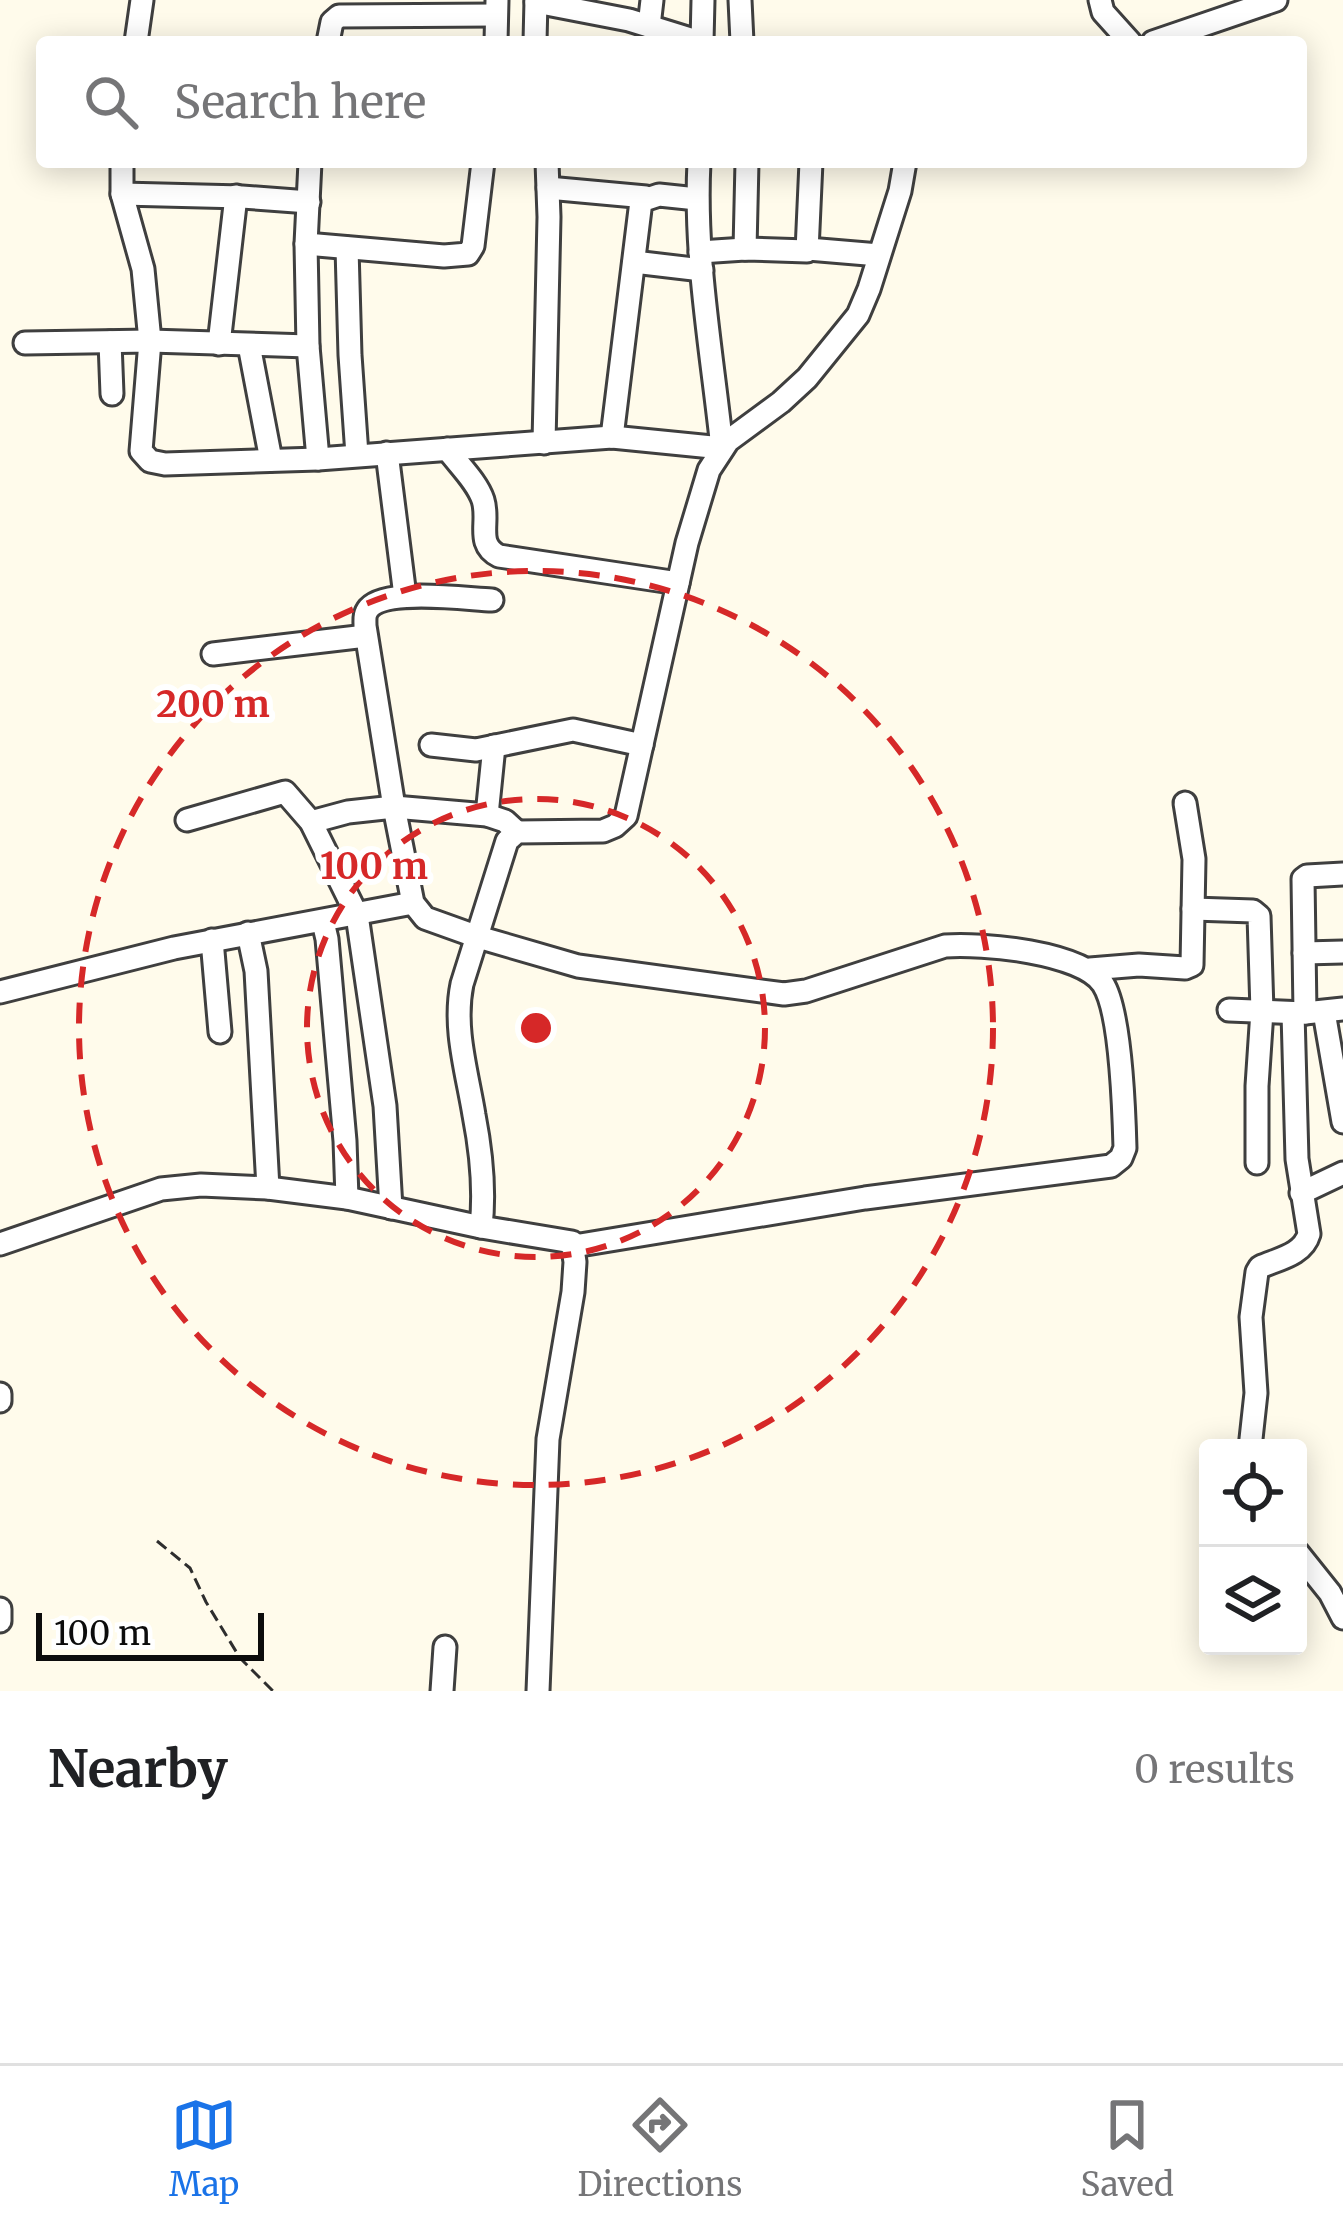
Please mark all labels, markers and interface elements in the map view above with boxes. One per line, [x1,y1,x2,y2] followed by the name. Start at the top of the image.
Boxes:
[36,36,1307,168] search box
[78,69,144,135] icon: search
[174,74,426,130] text: Search here
[156,682,270,727] text: 200 m
[320,844,428,889] text: 100 m
[515,1007,557,1049] centre of rings
[1199,1439,1307,1655] map controls
[1199,1439,1307,1547] button: locate
[1199,1547,1307,1655] button: layers
[36,1607,264,1660] scale bar
[54,1613,151,1654] text: 100 m
[48,1737,228,1801] text: Nearby
[1134,1745,1295,1794] text: 0 results
[169,2092,239,2205] tab: Map
[577,2092,742,2205] tab: Directions
[1080,2092,1174,2205] tab: Saved

